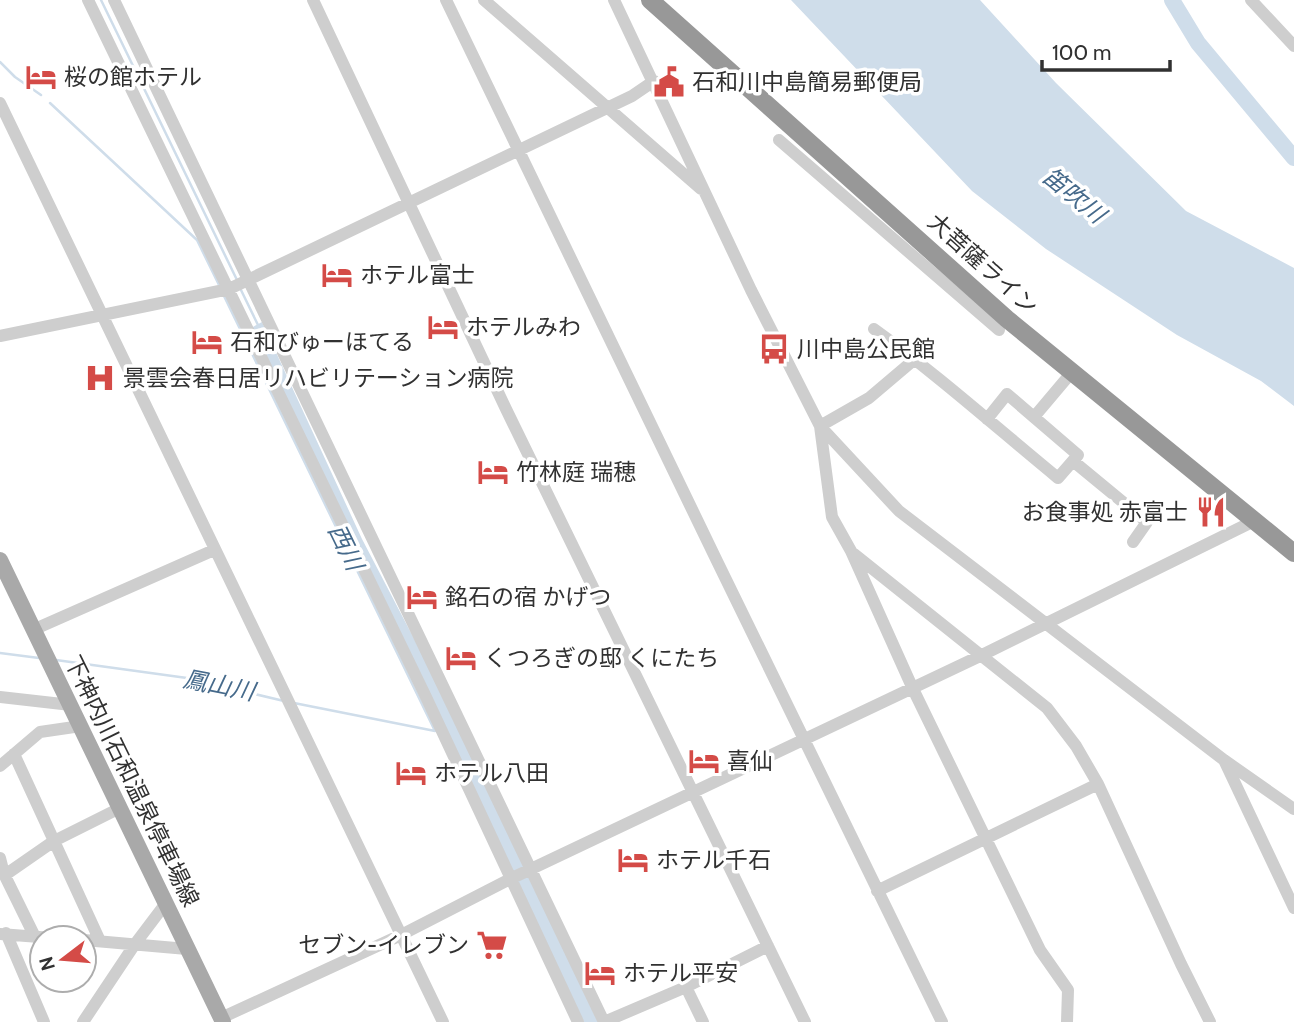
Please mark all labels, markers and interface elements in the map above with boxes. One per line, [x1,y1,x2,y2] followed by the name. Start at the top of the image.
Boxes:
[1042,28,1170,72] scale bar
[1052,40,1111,65] text: 100 m
[24,60,58,94] hotel icon: 桜の館ホテル
[64,63,202,91] place label: 桜の館ホテル
[652,65,686,99] public building icon: 石和川中島簡易郵便局
[692,68,922,96] place label: 石和川中島簡易郵便局
[1037,161,1113,231] water label: 笛吹川
[922,207,1044,321] street label: 大菩薩ライン
[320,258,354,292] hotel icon: ホテル富士
[360,261,475,289] place label: ホテル富士
[426,310,460,344] hotel icon: ホテルみわ
[466,313,581,341] place label: ホテルみわ
[190,325,224,359] hotel icon: 石和びゅーほてる
[230,328,414,356] place label: 石和びゅーほてる
[757,332,791,366] bus stop icon: 川中島公民館
[797,335,935,363] place label: 川中島公民館
[83,361,117,395] hospital icon: 景雲会春日居リハビリテーション病院
[123,364,514,392] place label: 景雲会春日居リハビリテーション病院
[476,455,510,489] hotel icon: 竹林庭 瑞穂
[516,458,636,486] place label: 竹林庭 瑞穂
[1194,495,1228,529] restaurant icon: お食事処 赤富士
[1022,498,1188,526] place label: お食事処 赤富士
[322,519,371,578] water label: 西川
[405,580,439,614] hotel icon: 銘石の宿 かげつ
[445,583,611,611] place label: 銘石の宿 かげつ
[444,641,478,675] hotel icon: くつろぎの邸 くにたち
[484,644,719,672] place label: くつろぎの邸 くにたち
[59,651,205,911] street label: 下神内川石和温泉停車場線
[181,664,260,707] water label: 鳳山川
[687,744,721,778] hotel icon: 喜仙
[727,747,773,775] place label: 喜仙
[394,756,428,790] hotel icon: ホテル八田
[434,759,549,787] place label: ホテル八田
[616,843,650,877] hotel icon: ホテル千石
[656,846,771,874] place label: ホテル千石
[28,924,98,994] north arrow
[475,928,509,962] supermarket icon: セブン-イレブン
[298,931,469,959] place label: セブン-イレブン
[34,954,60,973] text: N
[583,956,617,990] hotel icon: ホテル平安
[623,959,738,987] place label: ホテル平安

